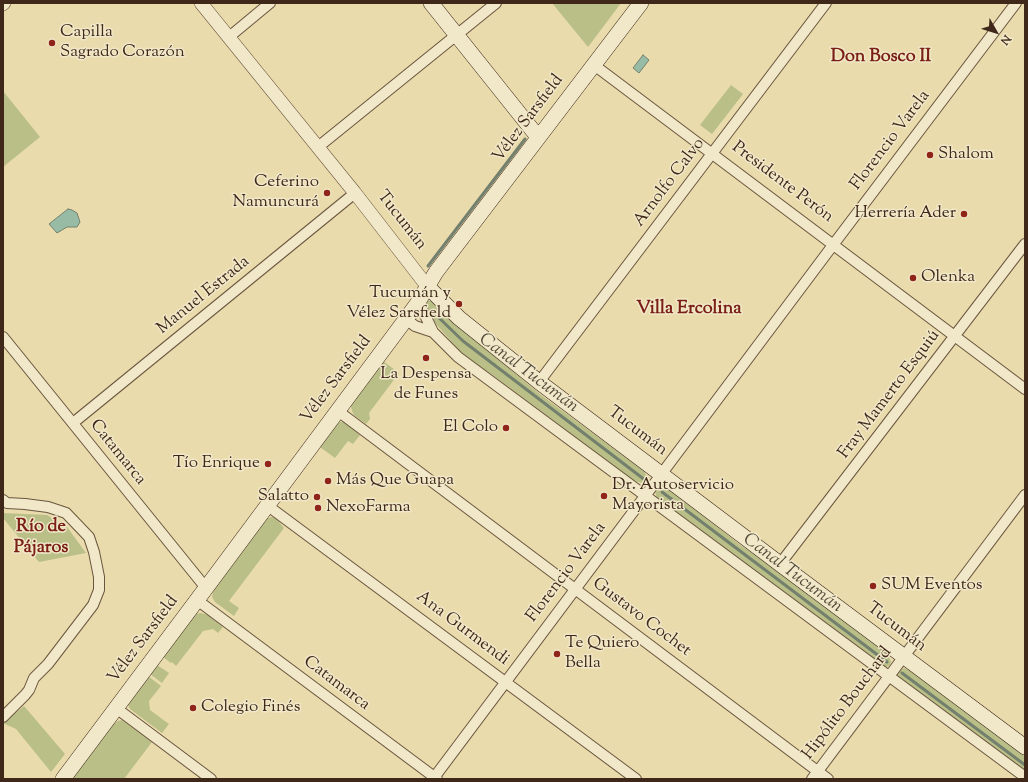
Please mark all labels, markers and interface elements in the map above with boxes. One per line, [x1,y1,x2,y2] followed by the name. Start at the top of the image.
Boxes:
[976,12,1016,52] north arrow
[60,23,185,63] place label: Capilla Sagrado Corazón
[996,31,1014,48] text: N
[47,38,57,48] marker: Capilla Sagrado Corazón
[831,47,931,69] district label: Don Bosco II
[489,71,569,167] street label: Vélez Sarsfield
[847,87,935,195] street label: Florencio Varela
[630,135,710,231] street label: Arnolfo Calvo
[727,138,837,228] street label: Presidente Perón
[938,145,994,165] place label: Shalom
[925,150,935,160] marker: Shalom
[232,173,319,213] place label: Ceferino Namuncurá
[372,187,430,255] street label: Tucumán
[322,188,332,198] marker: Ceferino Namuncurá
[855,204,956,224] place label: Herrería Ader
[959,209,969,219] marker: Herrería Ader
[153,252,255,340] street label: Manuel Estrada
[921,268,975,288] place label: Olenka
[908,273,918,283] marker: Olenka
[347,284,451,324] place label: Tucumán y Vélez Sarsfield
[454,299,464,309] marker: Tucumán y Vélez Sarsfield
[636,299,742,321] district label: Villa Ercolina
[835,326,945,464] street label: Fray Mamerto Esquiú
[474,330,582,418] water label: Canal Tucumán
[297,332,377,428] street label: Vélez Sarsfield
[421,353,431,363] marker: La Despensa de Funes
[380,365,472,405] place label: La Despensa de Funes
[603,403,671,461] street label: Tucumán
[84,416,150,490] street label: Catamarca
[443,418,498,438] place label: El Colo
[501,423,511,433] marker: El Colo
[173,454,260,474] place label: Tío Enrique
[263,459,273,469] marker: Tío Enrique
[336,471,454,491] place label: Más Que Guapa
[323,476,333,486] marker: Más Que Guapa
[612,476,734,516] place label: Dr. Autoservicio Mayorista
[258,487,309,507] place label: Salatto
[599,491,609,501] marker: Dr. Autoservicio Mayorista
[312,492,322,502] marker: Salatto
[326,498,411,518] place label: NexoFarma
[313,503,323,513] marker: NexoFarma
[14,517,68,560] district label: Río de Pájaros
[523,519,611,627] street label: Florencio Varela
[738,530,846,618] water label: Canal Tucumán
[587,574,695,662] street label: Gustavo Cochet
[881,576,982,596] place label: SUM Eventos
[868,581,878,591] marker: SUM Eventos
[411,587,513,671] street label: Ana Gurmendi
[104,592,184,688] street label: Vélez Sarsfield
[862,599,930,657] street label: Tucumán
[565,634,639,674] place label: Te Quiero Bella
[799,644,897,764] street label: Hipólito Bouchard
[552,649,562,659] marker: Te Quiero Bella
[299,652,373,716] street label: Catamarca
[201,698,300,718] place label: Colegio Finés
[188,703,198,713] marker: Colegio Finés

